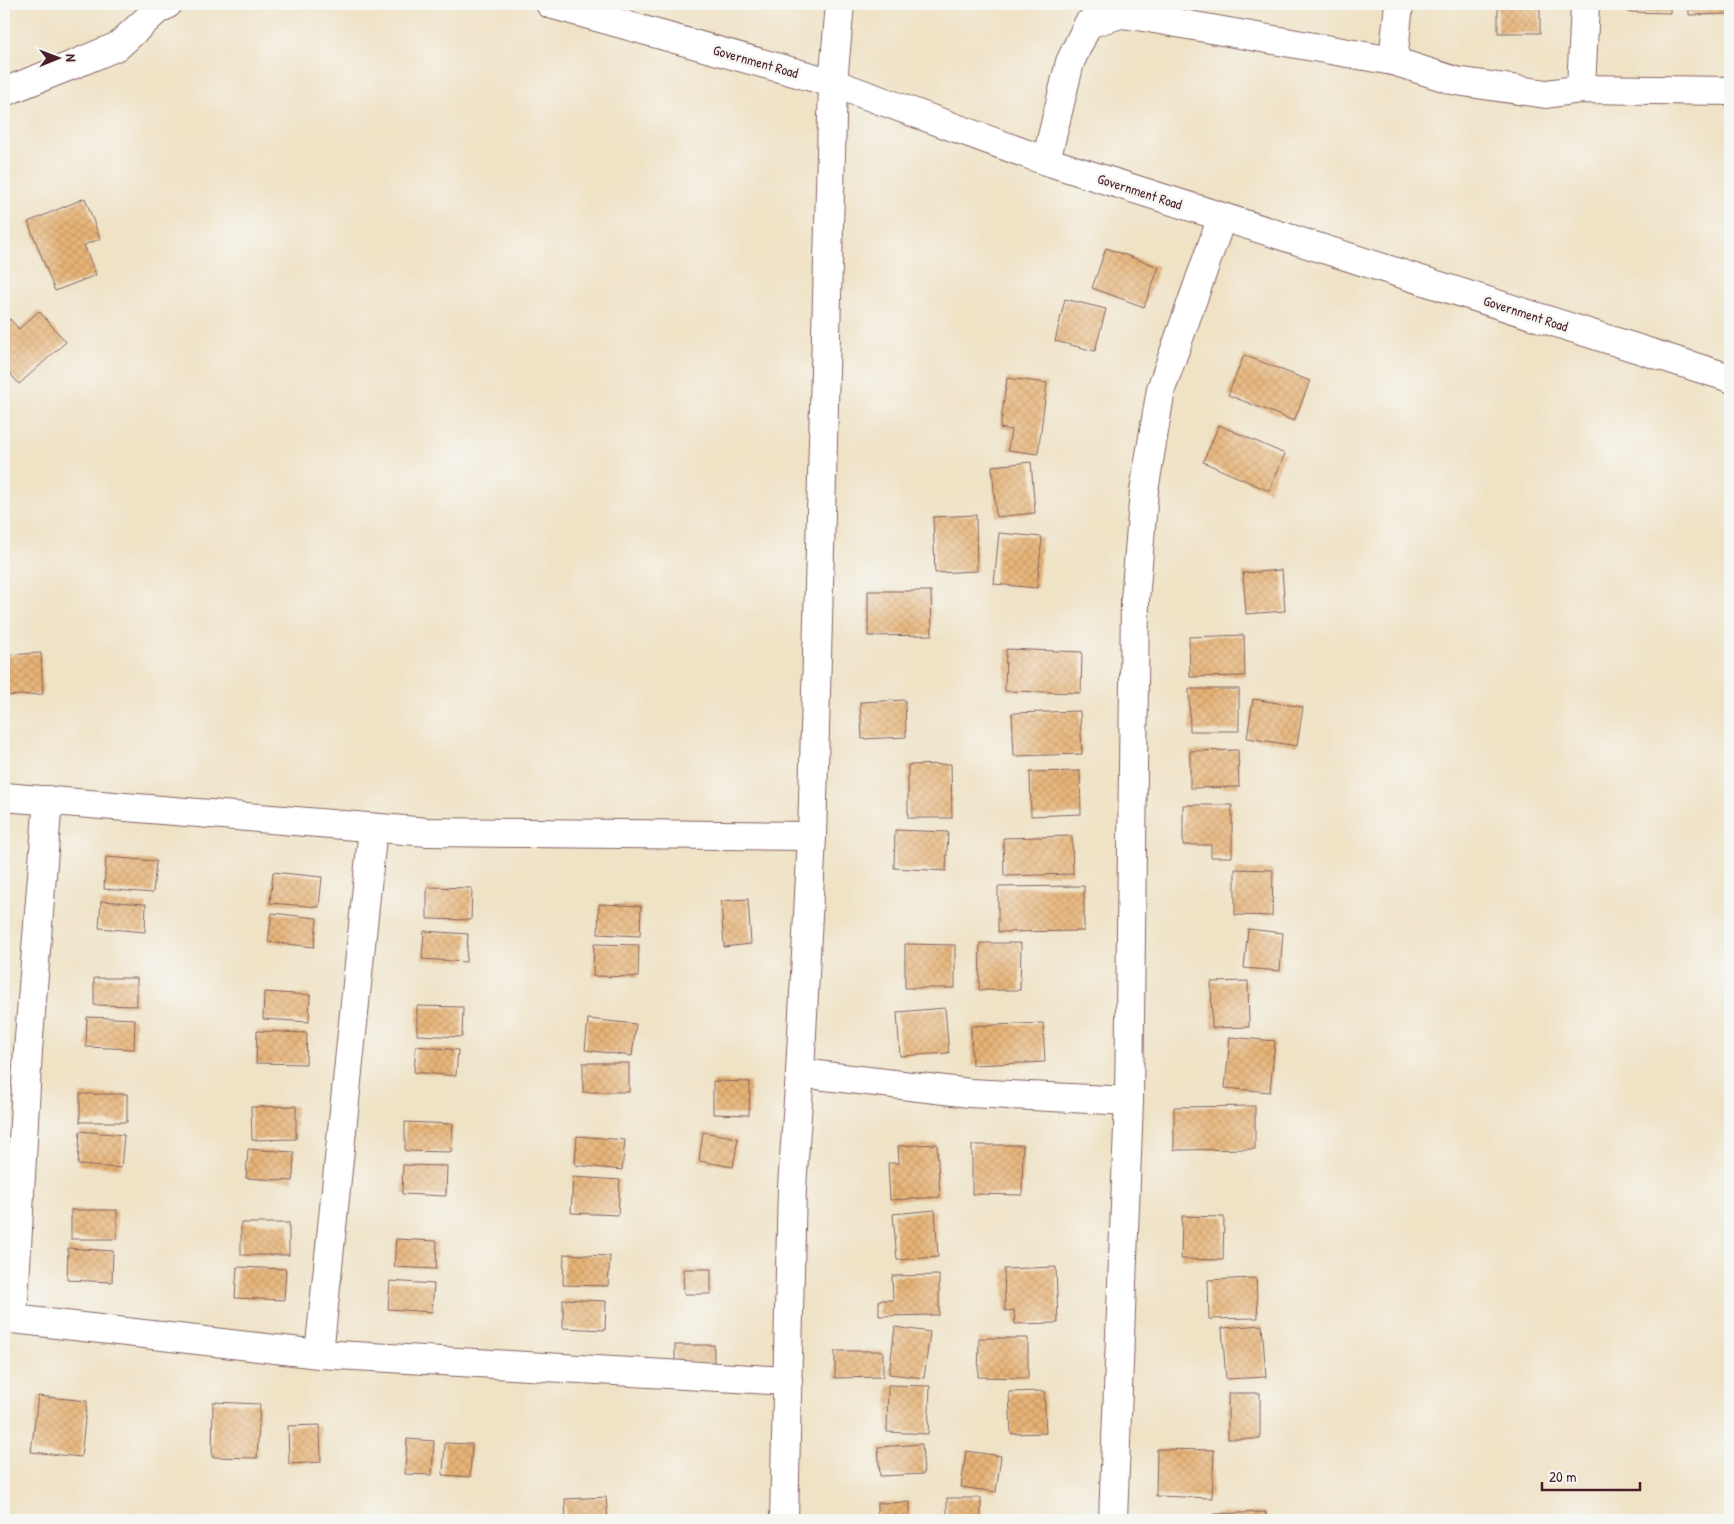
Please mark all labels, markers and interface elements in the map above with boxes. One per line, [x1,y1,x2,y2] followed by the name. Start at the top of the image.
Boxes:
[32,32,82,82] north arrow
[711,40,801,82] street label: Government Road
[62,54,81,62] text: N
[1095,168,1185,214] street label: Government Road
[1481,290,1571,336] street label: Government Road
[1542,1459,1639,1491] scale bar
[1549,1466,1576,1487] text: 20 m

